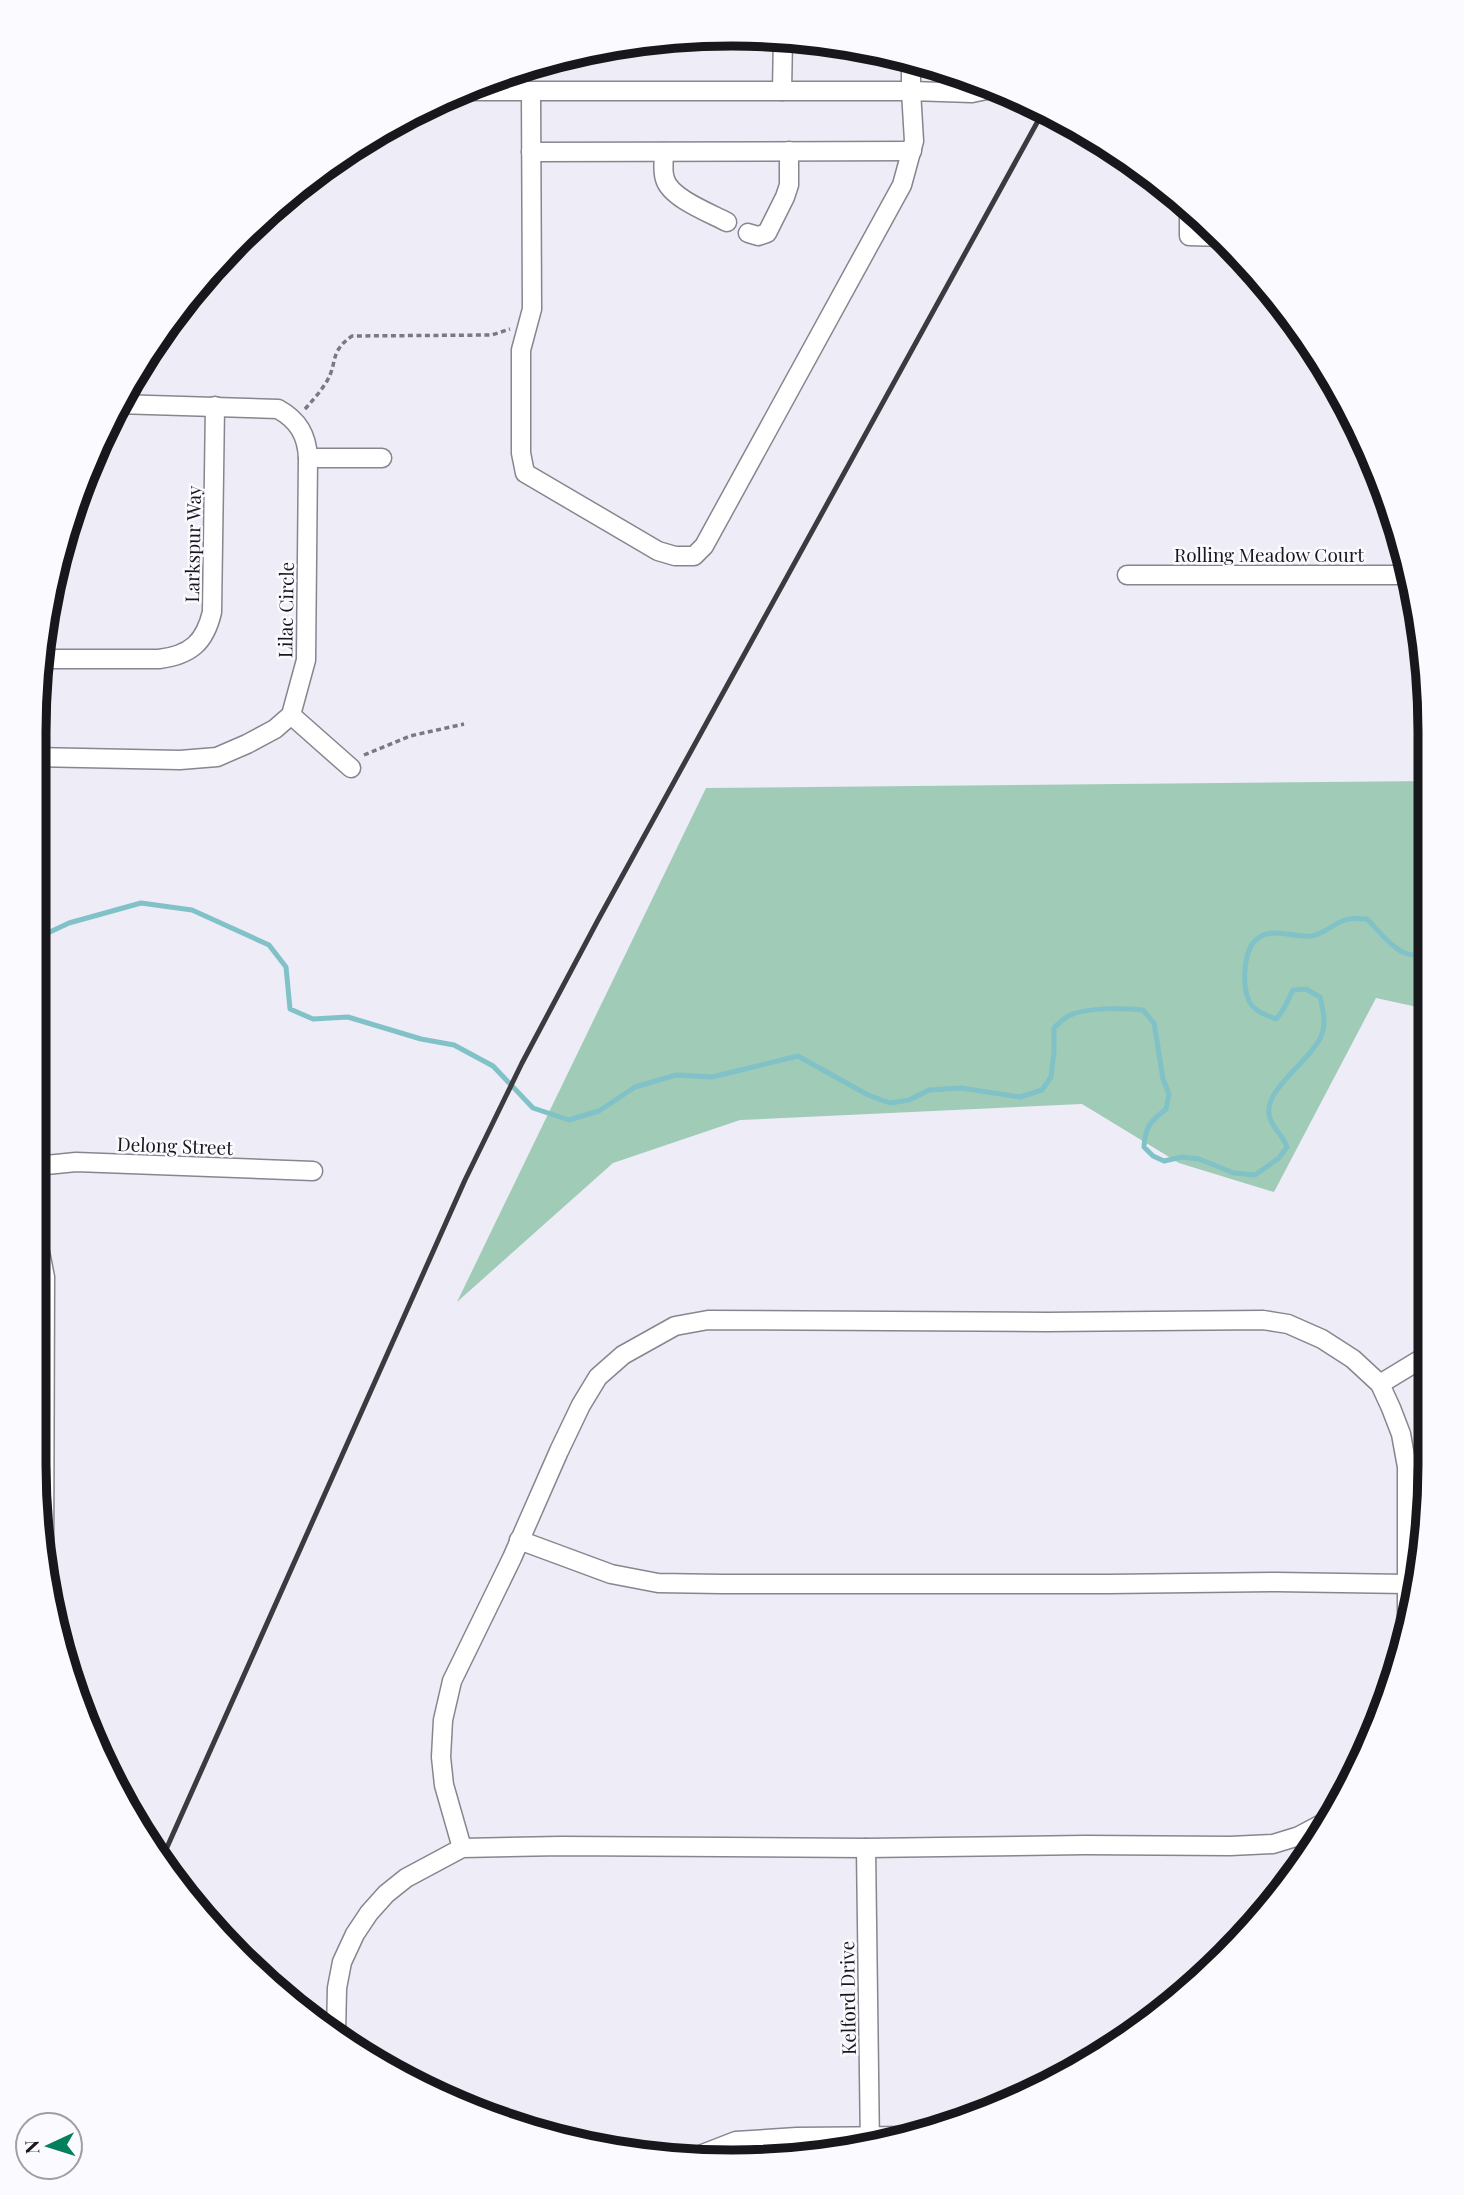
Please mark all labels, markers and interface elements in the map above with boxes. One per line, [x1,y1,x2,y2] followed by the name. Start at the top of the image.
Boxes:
[178,485,206,603] street label: Larkspur Way
[1174,541,1364,567] street label: Rolling Meadow Court
[271,562,299,658] street label: Lilac Circle
[117,1130,234,1160] street label: Delong Street
[833,1941,861,2055] street label: Kelford Drive
[14,2111,84,2181] north arrow
[18,2139,44,2155] text: N

